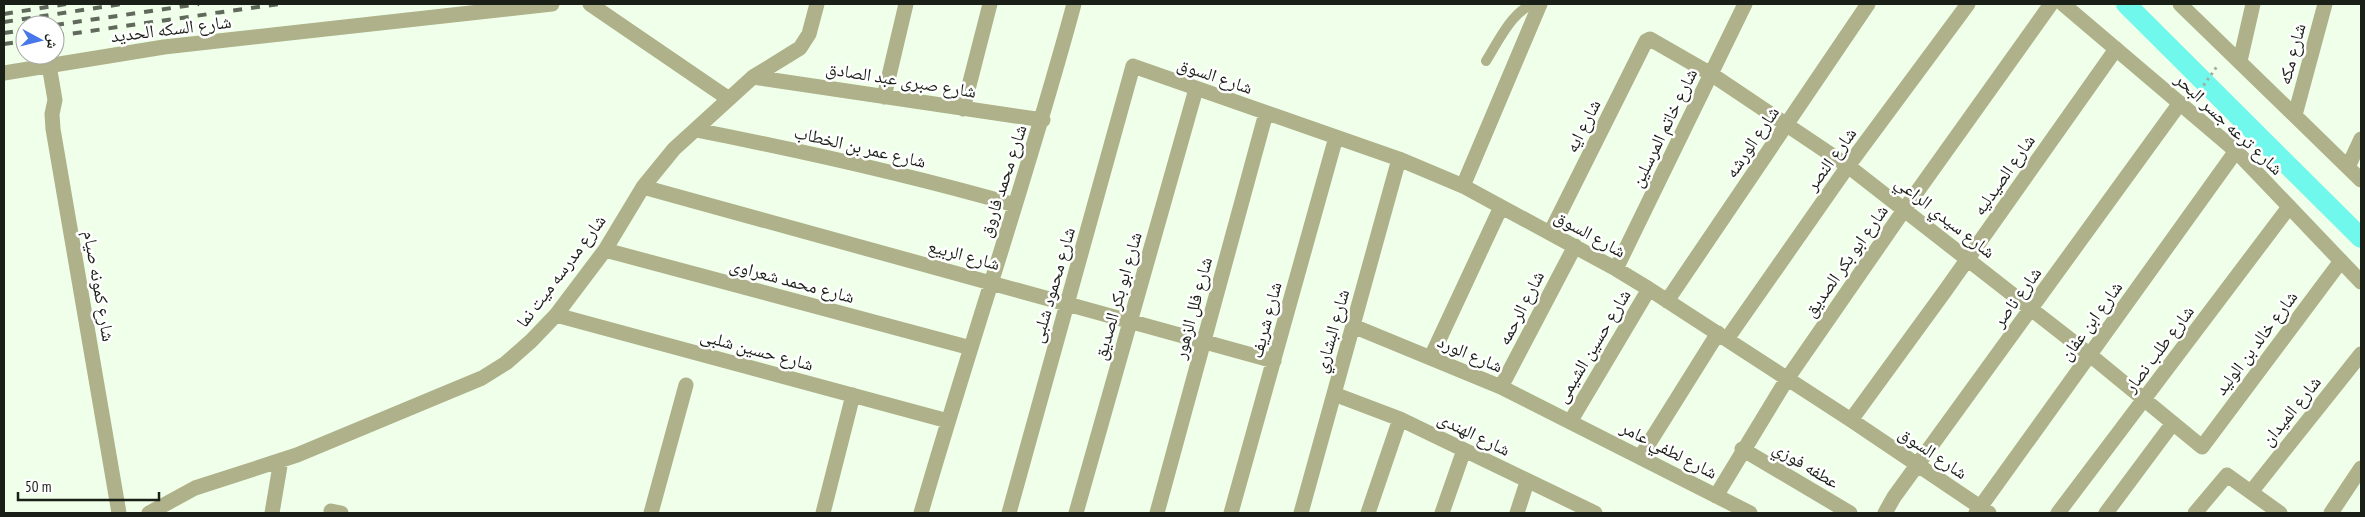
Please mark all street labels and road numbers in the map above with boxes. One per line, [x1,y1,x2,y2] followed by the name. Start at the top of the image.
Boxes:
[109,10,233,47] street label: شارع السكه الحديد
[2272,21,2311,87] street label: شارع مكه
[1174,52,1256,99] street label: شارع السوق
[824,56,978,103] street label: شارع صبرى عبد الصادق
[1625,64,1703,192] street label: شارع خاتم المرسلين
[2170,67,2288,180] street label: شارع ترعه جسر البحر
[1559,95,1606,156] street label: شارع ايه
[1719,102,1784,182] street label: شارع الورشه
[792,120,928,173] street label: شارع عمر بن الخطاب
[973,122,1032,240] street label: شارع محمد فاروق
[1799,123,1861,196] street label: شارع النصر
[1967,130,2040,220] street label: شارع الصيدليه
[1888,170,2000,266] street label: شارع سيدي الراعي
[1798,200,1893,321] street label: شارع ابو بكر الصديق
[1550,205,1630,263] street label: شارع السوق
[511,210,611,332] street label: شارع مدرسه ميت نما
[1025,224,1080,345] street label: شارع محمود شلبى
[77,229,121,343] street label: شارع كمونه صيام
[1088,229,1147,363] street label: شارع ابو بكر الصديق
[925,234,1003,276] street label: شارع الربيع
[727,253,857,308] street label: شارع محمد شعراوى
[1168,254,1217,362] street label: شارع فلل الزهور
[1986,262,2046,332] street label: شارع ناصر
[1492,267,1549,349] street label: شارع الرحمه
[2054,276,2127,365] street label: شارع ابن عفان
[1244,279,1287,361] street label: شارع شريف
[1550,285,1636,407] street label: شارع حسين الشيمى
[1309,286,1358,376] street label: شارع البشاري
[2209,286,2302,399] street label: شارع خالد بن الوليد
[2118,301,2199,398] street label: شارع طلب نصار
[698,323,816,376] street label: شارع حسين شلبى
[1434,329,1506,378] street label: شارع الورد
[2255,371,2326,450] street label: شارع الميدان
[1434,406,1514,461] street label: شارع الهندى
[1615,415,1721,487] street label: شارع لطفي عامر
[1894,421,1972,484] street label: شارع السوق
[1767,436,1844,496] street label: عطفه فوزي

